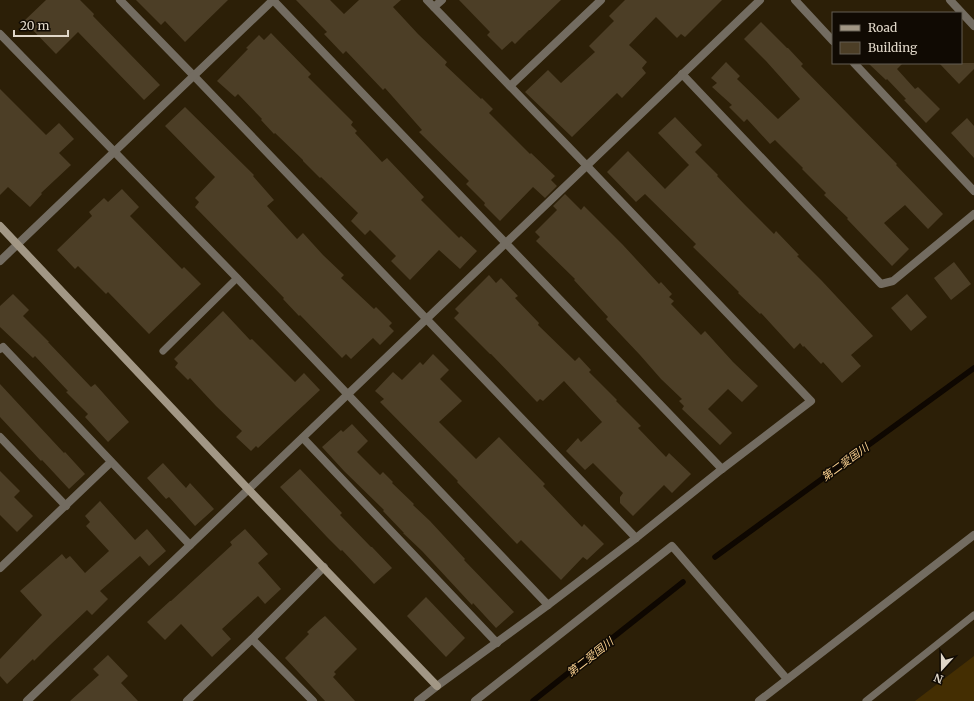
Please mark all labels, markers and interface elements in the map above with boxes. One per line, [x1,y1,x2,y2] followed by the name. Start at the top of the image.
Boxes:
[14,12,68,38] scale bar
[832,12,962,64] legend
[20,18,49,33] text: 20 m
[868,20,897,35] text: Road
[868,40,918,55] text: Building
[819,440,872,484] water label: 第二愛国川
[564,634,617,679] water label: 第二愛国川
[922,649,962,689] north arrow
[932,670,945,686] text: N

